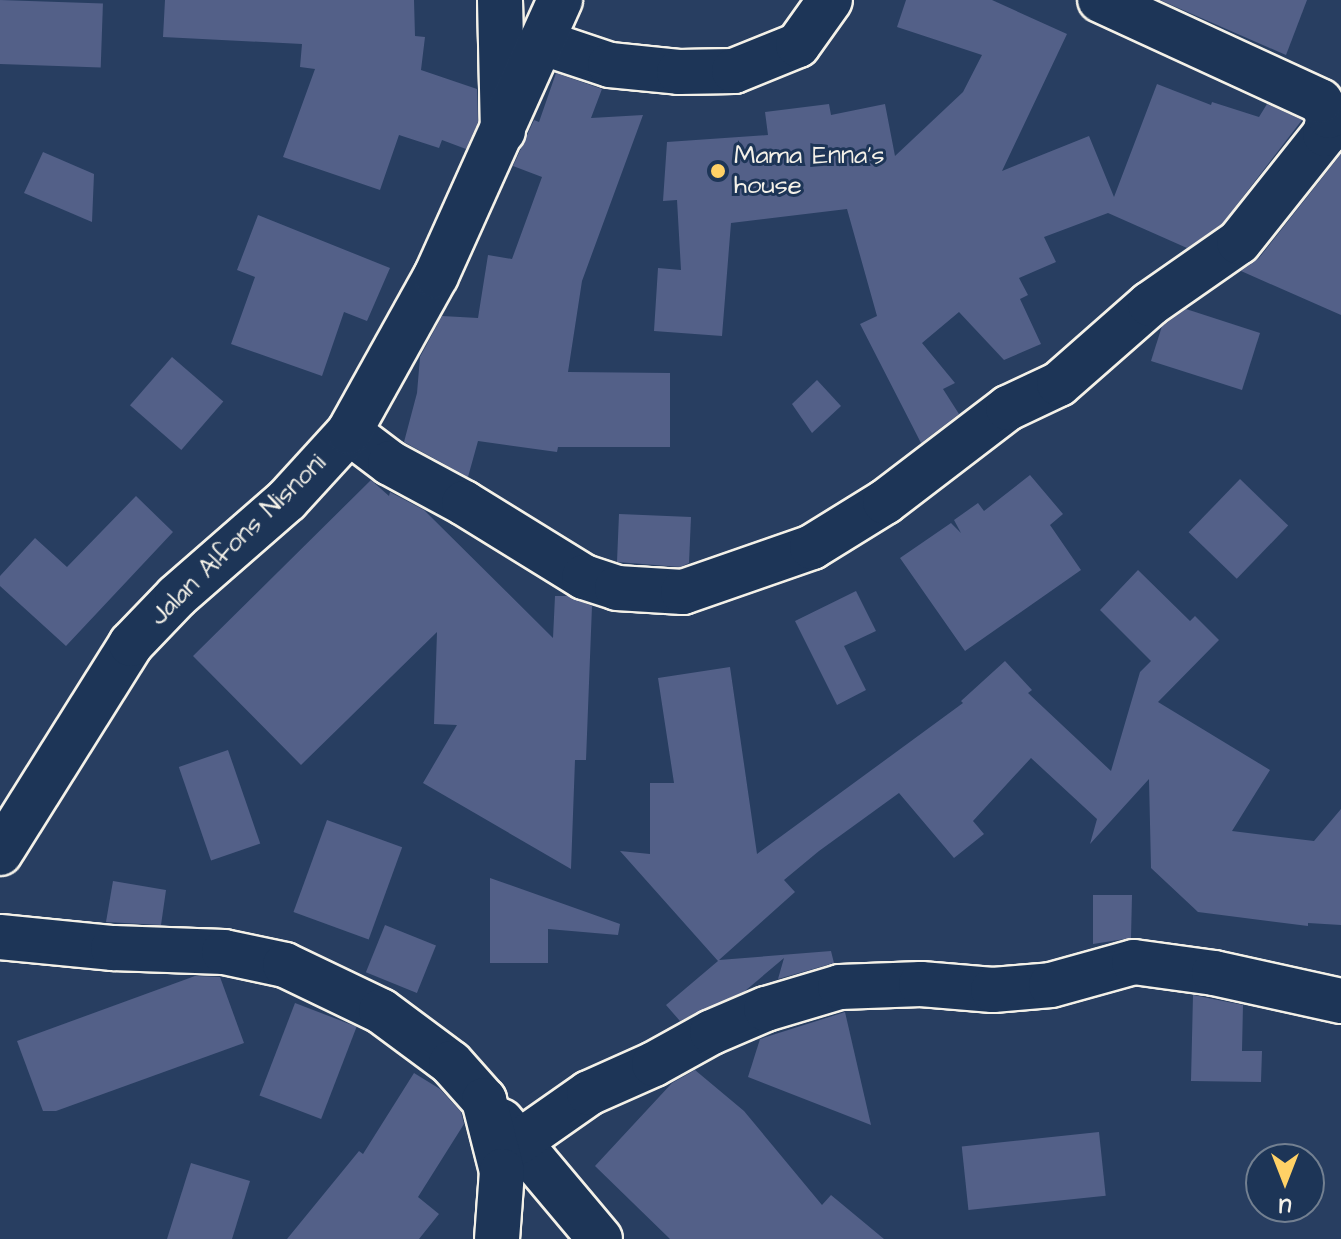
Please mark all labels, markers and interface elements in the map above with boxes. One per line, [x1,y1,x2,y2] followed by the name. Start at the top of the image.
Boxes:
[734,140,884,202] place label: Mama Enna's house
[709,162,727,180] marker: Mama Enna's house
[143,448,333,632] street label: Jalan Alfons Nisnoni
[1245,1143,1325,1223] north arrow
[1279,1190,1291,1221] text: U

